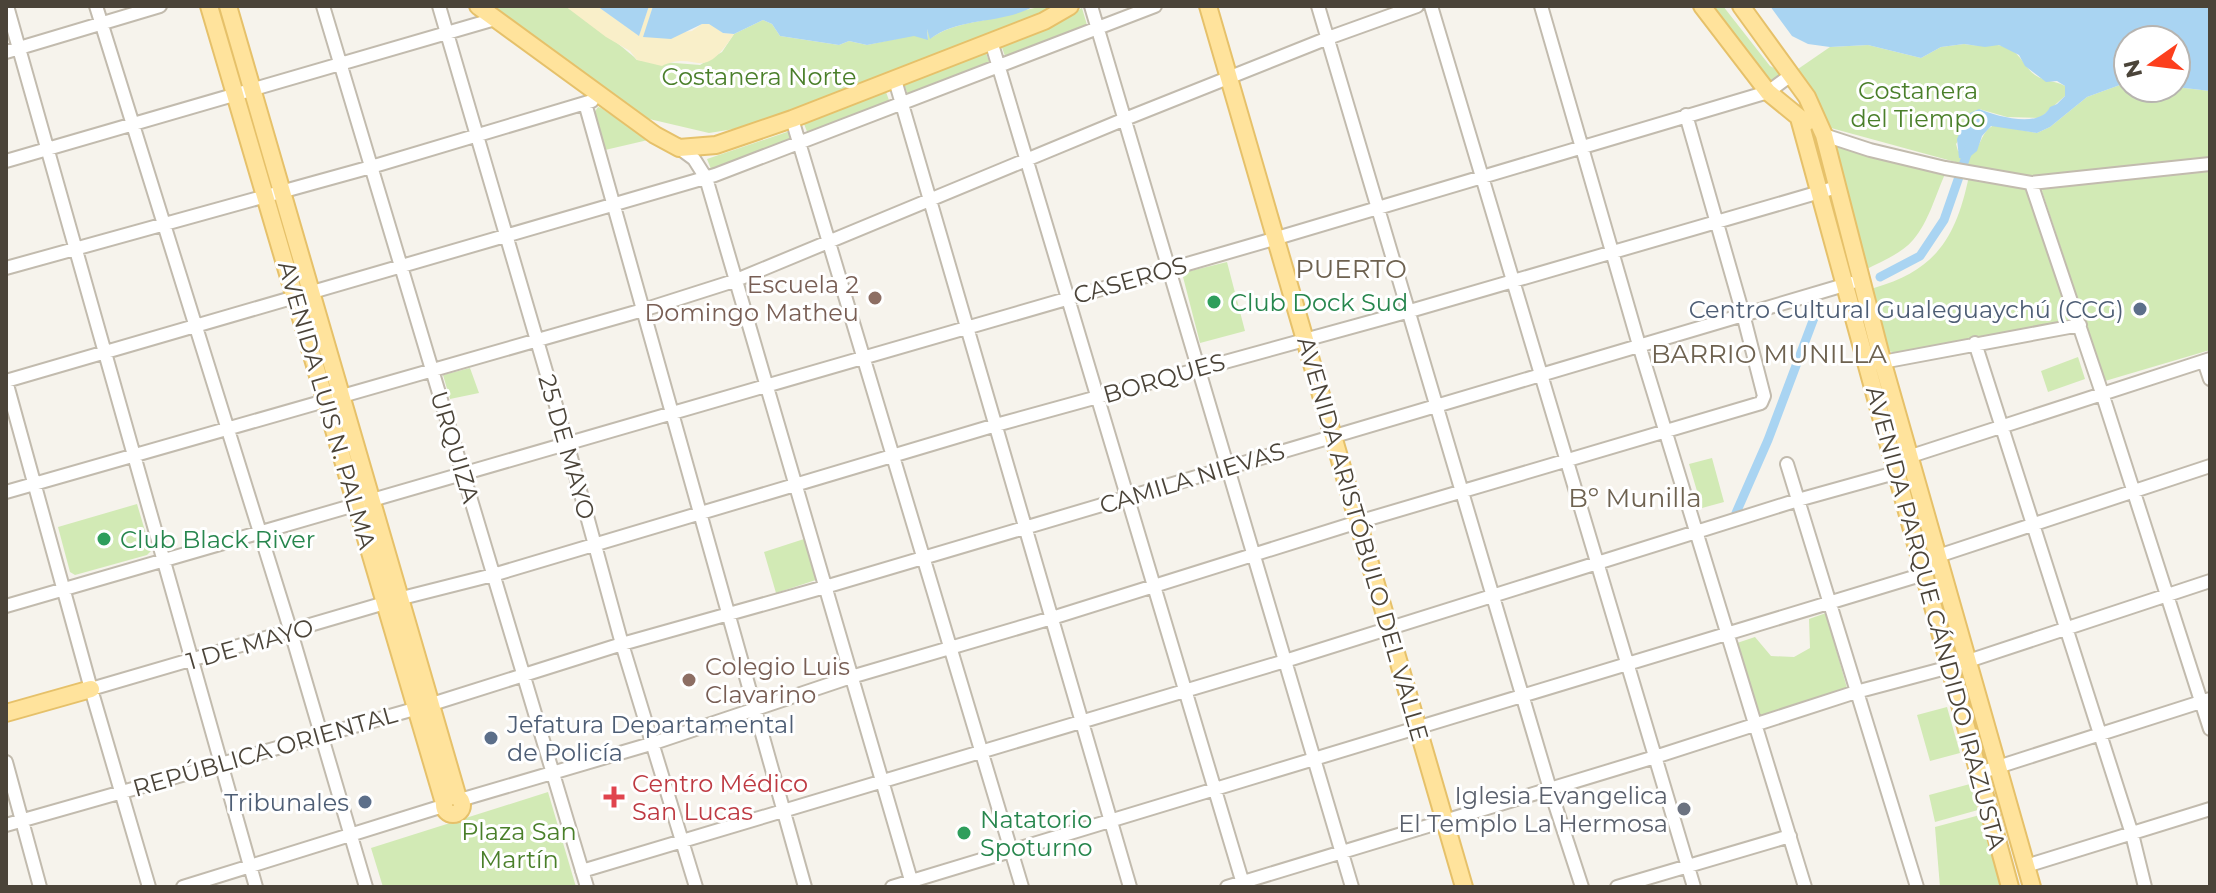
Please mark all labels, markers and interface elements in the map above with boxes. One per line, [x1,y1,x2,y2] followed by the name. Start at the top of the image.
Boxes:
[2112,24,2192,104] north arrow
[2118,57,2148,81] text: N
[662,62,856,91] park label: Costanera Norte
[1850,76,1986,133] park label: Costanera del Tiempo
[1070,250,1190,310] street label: CASEROS
[1295,253,1407,285] district label: PUERTO
[272,258,382,553] street label: AVENIDA LUIS N. PALMA
[645,270,859,327] place label: Escuela 2 Domingo Matheu
[1230,288,1408,317] place label: Club Dock Sud
[866,289,884,307] marker: Escuela 2 Domingo Matheu
[1205,293,1223,311] marker: Club Dock Sud
[1689,295,2124,324] place label: Centro Cultural Gualeguaychú (CCG)
[2131,300,2149,318] marker: Centro Cultural Gualeguaychú (CCG)
[1291,333,1435,745] street label: AVENIDA ARISTÓBULO DEL VALLE
[1651,338,1887,370] district label: BARRIO MUNILLA
[1100,347,1228,409] street label: BORQUES
[532,371,602,523] street label: 25 DE MAYO
[1860,383,2012,854] street label: AVENIDA PARQUE CÁNDIDO IRAZUSTA
[424,387,486,507] street label: URQUIZA
[1096,436,1288,520] street label: CAMILA NIEVAS
[1568,482,1702,514] district label: Bº Munilla
[120,525,315,554] place label: Club Black River
[95,530,113,548] marker: Club Black River
[183,612,317,676] street label: 1 DE MAYO
[705,652,850,709] place label: Colegio Luis Clavarino
[680,671,698,689] marker: Colegio Luis Clavarino
[129,699,401,803] street label: REPÚBLICA ORIENTAL
[506,710,795,767] place label: Jefatura Departamental de Policía
[482,729,500,747] marker: Jefatura Departamental de Policía
[632,769,808,826] place label: Centro Médico San Lucas
[1398,781,1668,838] place label: Iglesia Evangelica El Templo La Hermosa
[603,786,625,808] marker: Centro Médico San Lucas
[224,788,349,817] place label: Tribunales
[356,793,374,811] marker: Tribunales
[1675,800,1693,818] marker: Iglesia Evangelica El Templo La Hermosa
[980,805,1093,862] place label: Natatorio Spoturno
[461,817,577,874] park label: Plaza San Martín
[955,824,973,842] marker: Natatorio Spoturno

